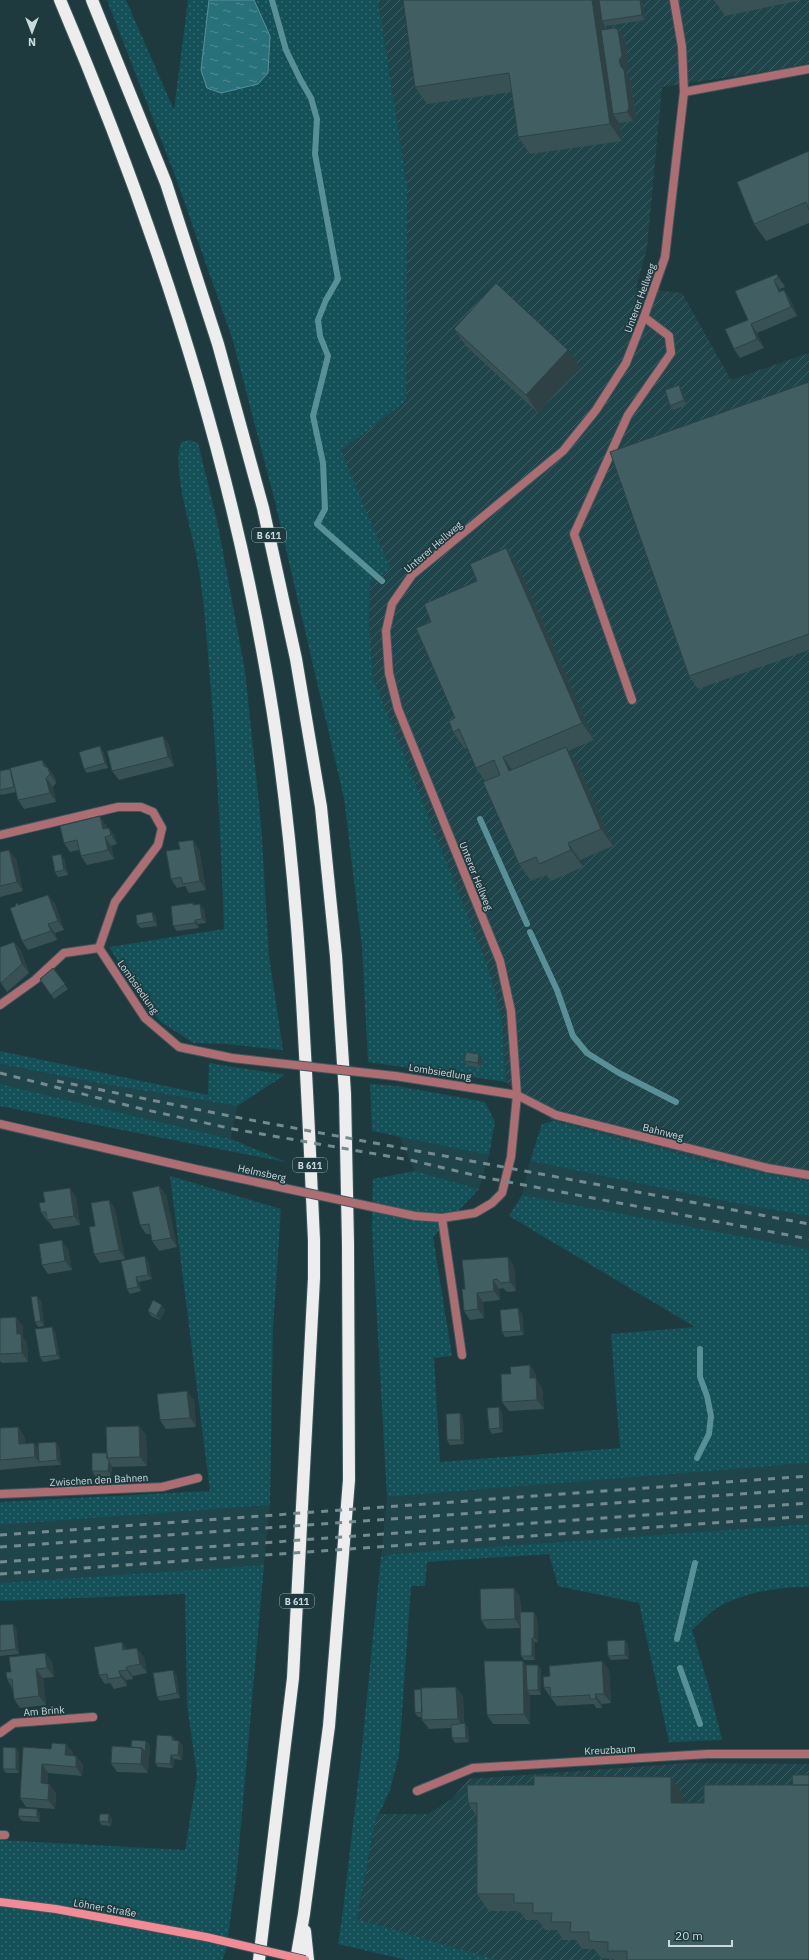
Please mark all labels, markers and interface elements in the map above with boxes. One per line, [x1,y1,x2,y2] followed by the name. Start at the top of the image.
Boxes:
[12,12,52,52] north arrow
[28,35,36,49] text: N
[621,261,659,334] street label: Unterer Hellweg
[401,518,465,576] street label: Unterer Hellweg
[252,528,286,542] road number: B 611
[456,840,496,913] street label: Unterer Hellweg
[115,957,162,1017] street label: Lombsiedlung
[408,1061,473,1083] street label: Lombsiedlung
[641,1121,685,1144] street label: Bahnweg
[293,1158,327,1172] road number: B 611
[237,1162,288,1185] street label: Helmsberg
[49,1471,149,1489] street label: Zwischen den Bahnen
[280,1594,314,1608] road number: B 611
[23,1703,66,1719] street label: Am Brink
[584,1742,636,1758] street label: Kreuzbaum
[73,1896,138,1920] street label: Löhner Straße
[669,1922,732,1948] scale bar
[675,1928,703,1943] text: 20 m

